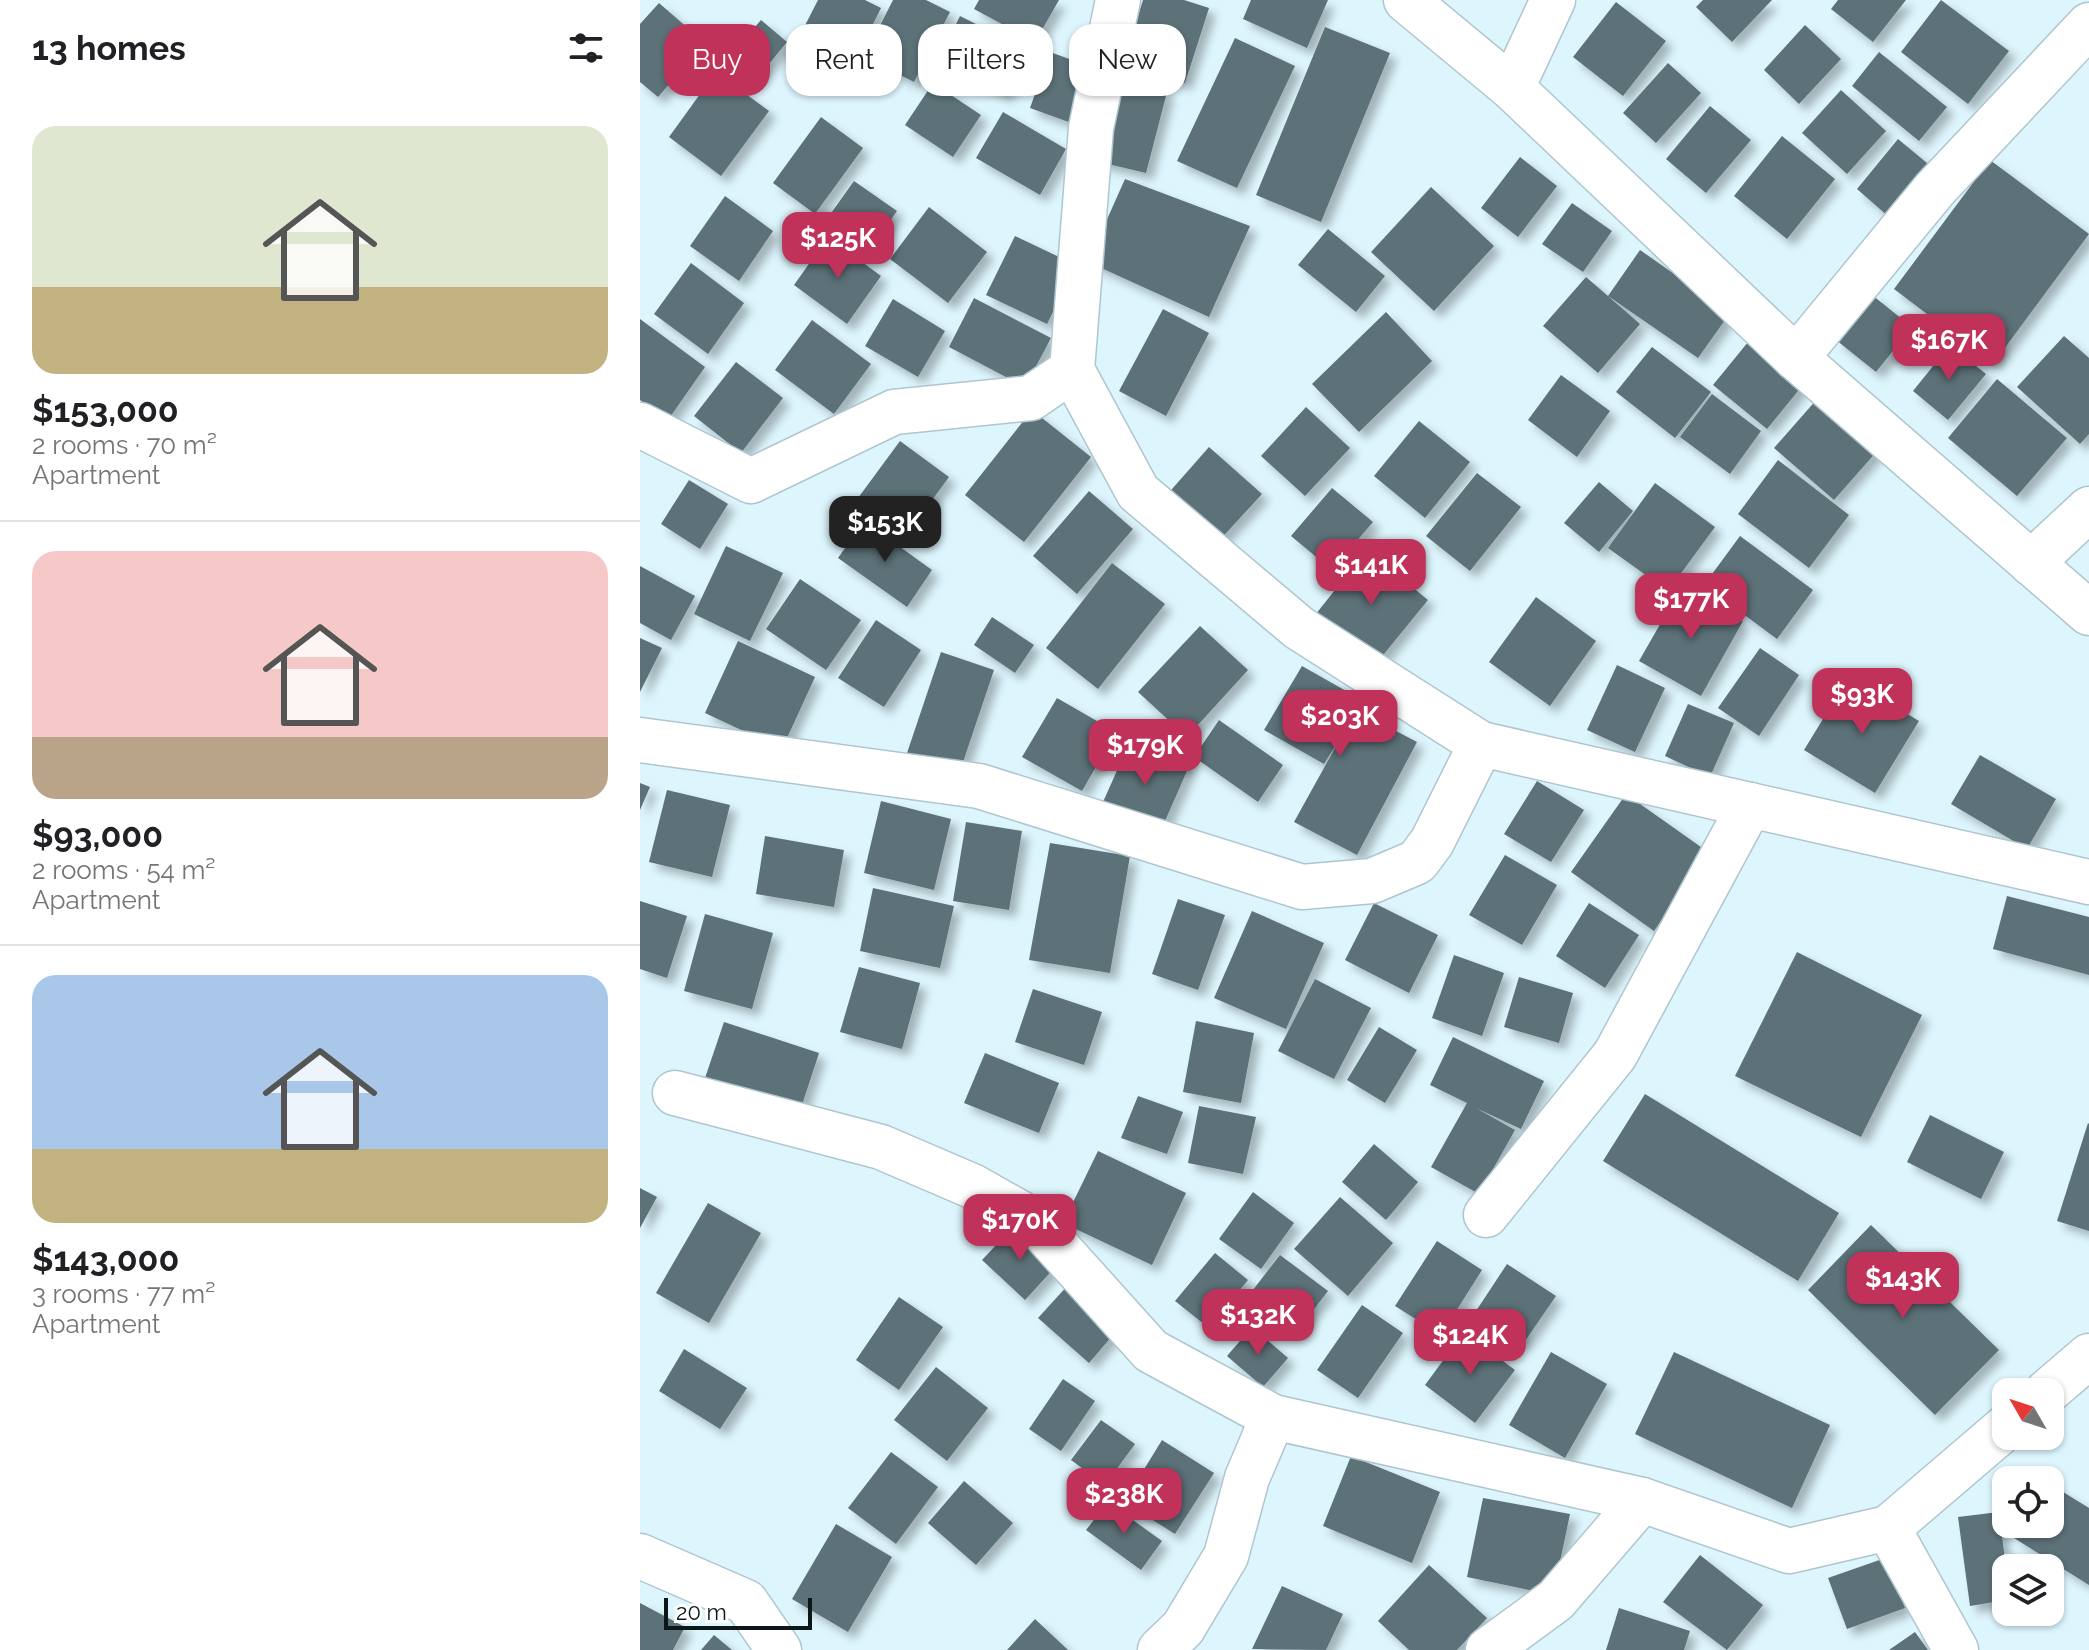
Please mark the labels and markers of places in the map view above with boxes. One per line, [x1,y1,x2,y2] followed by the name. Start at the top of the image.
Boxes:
[782,212,894,280] pin: $125K
[1893,314,2005,382] pin: $167K
[829,496,941,564] pin: $153K
[1315,539,1427,607] pin: $141K
[1635,573,1747,641] pin: $177K
[1815,668,1909,736] pin: $93K
[1284,690,1396,758] pin: $203K
[1089,719,1201,787] pin: $179K
[964,1194,1076,1262] pin: $170K
[1847,1252,1959,1320] pin: $143K
[1202,1289,1314,1357] pin: $132K
[1414,1309,1526,1377] pin: $124K
[1068,1468,1180,1536] pin: $238K

